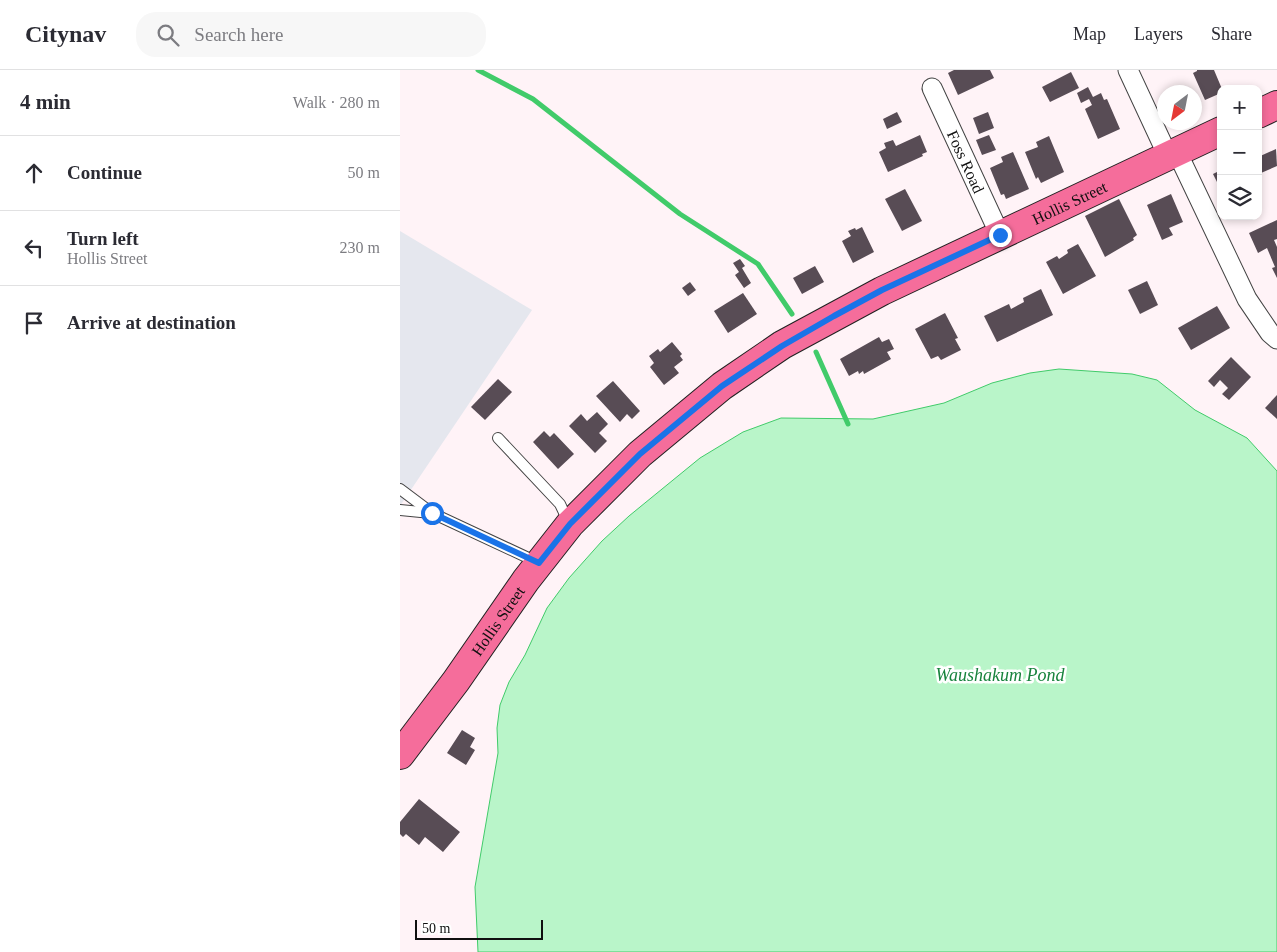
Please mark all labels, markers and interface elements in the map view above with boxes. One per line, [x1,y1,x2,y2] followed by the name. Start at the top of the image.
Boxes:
[136,12,486,57] search box
[25,21,106,47] text: Citynav
[154,21,182,49] icon: search
[194,24,283,45] text: Search here
[1073,24,1106,44] text: Map
[1134,24,1183,44] text: Layers
[1211,24,1252,44] text: Share
[1157,85,1202,130] north arrow
[1217,85,1262,220] map controls
[1217,85,1262,130] button: +
[20,90,71,114] text: 4 min
[293,94,380,111] text: Walk · 280 m
[944,127,988,196] street label: Foss Road
[1217,130,1262,175] button: −
[20,159,48,187] icon: ahead
[67,162,142,183] text: Continue
[348,164,380,181] text: 50 m
[1217,175,1262,220] button: layers
[1029,177,1110,227] street label: Hollis Street
[989,224,1012,247] route end
[67,228,139,249] text: Turn left
[20,234,48,262] icon: left
[340,239,380,256] text: 230 m
[67,250,147,267] text: Hollis Street
[20,309,48,337] icon: arrive
[67,312,236,333] text: Arrive at destination
[421,502,444,525] route start
[468,582,528,659] street label: Hollis Street
[936,665,1065,685] water label: Waushakum Pond
[415,917,542,940] scale bar
[422,921,450,936] text: 50 m

